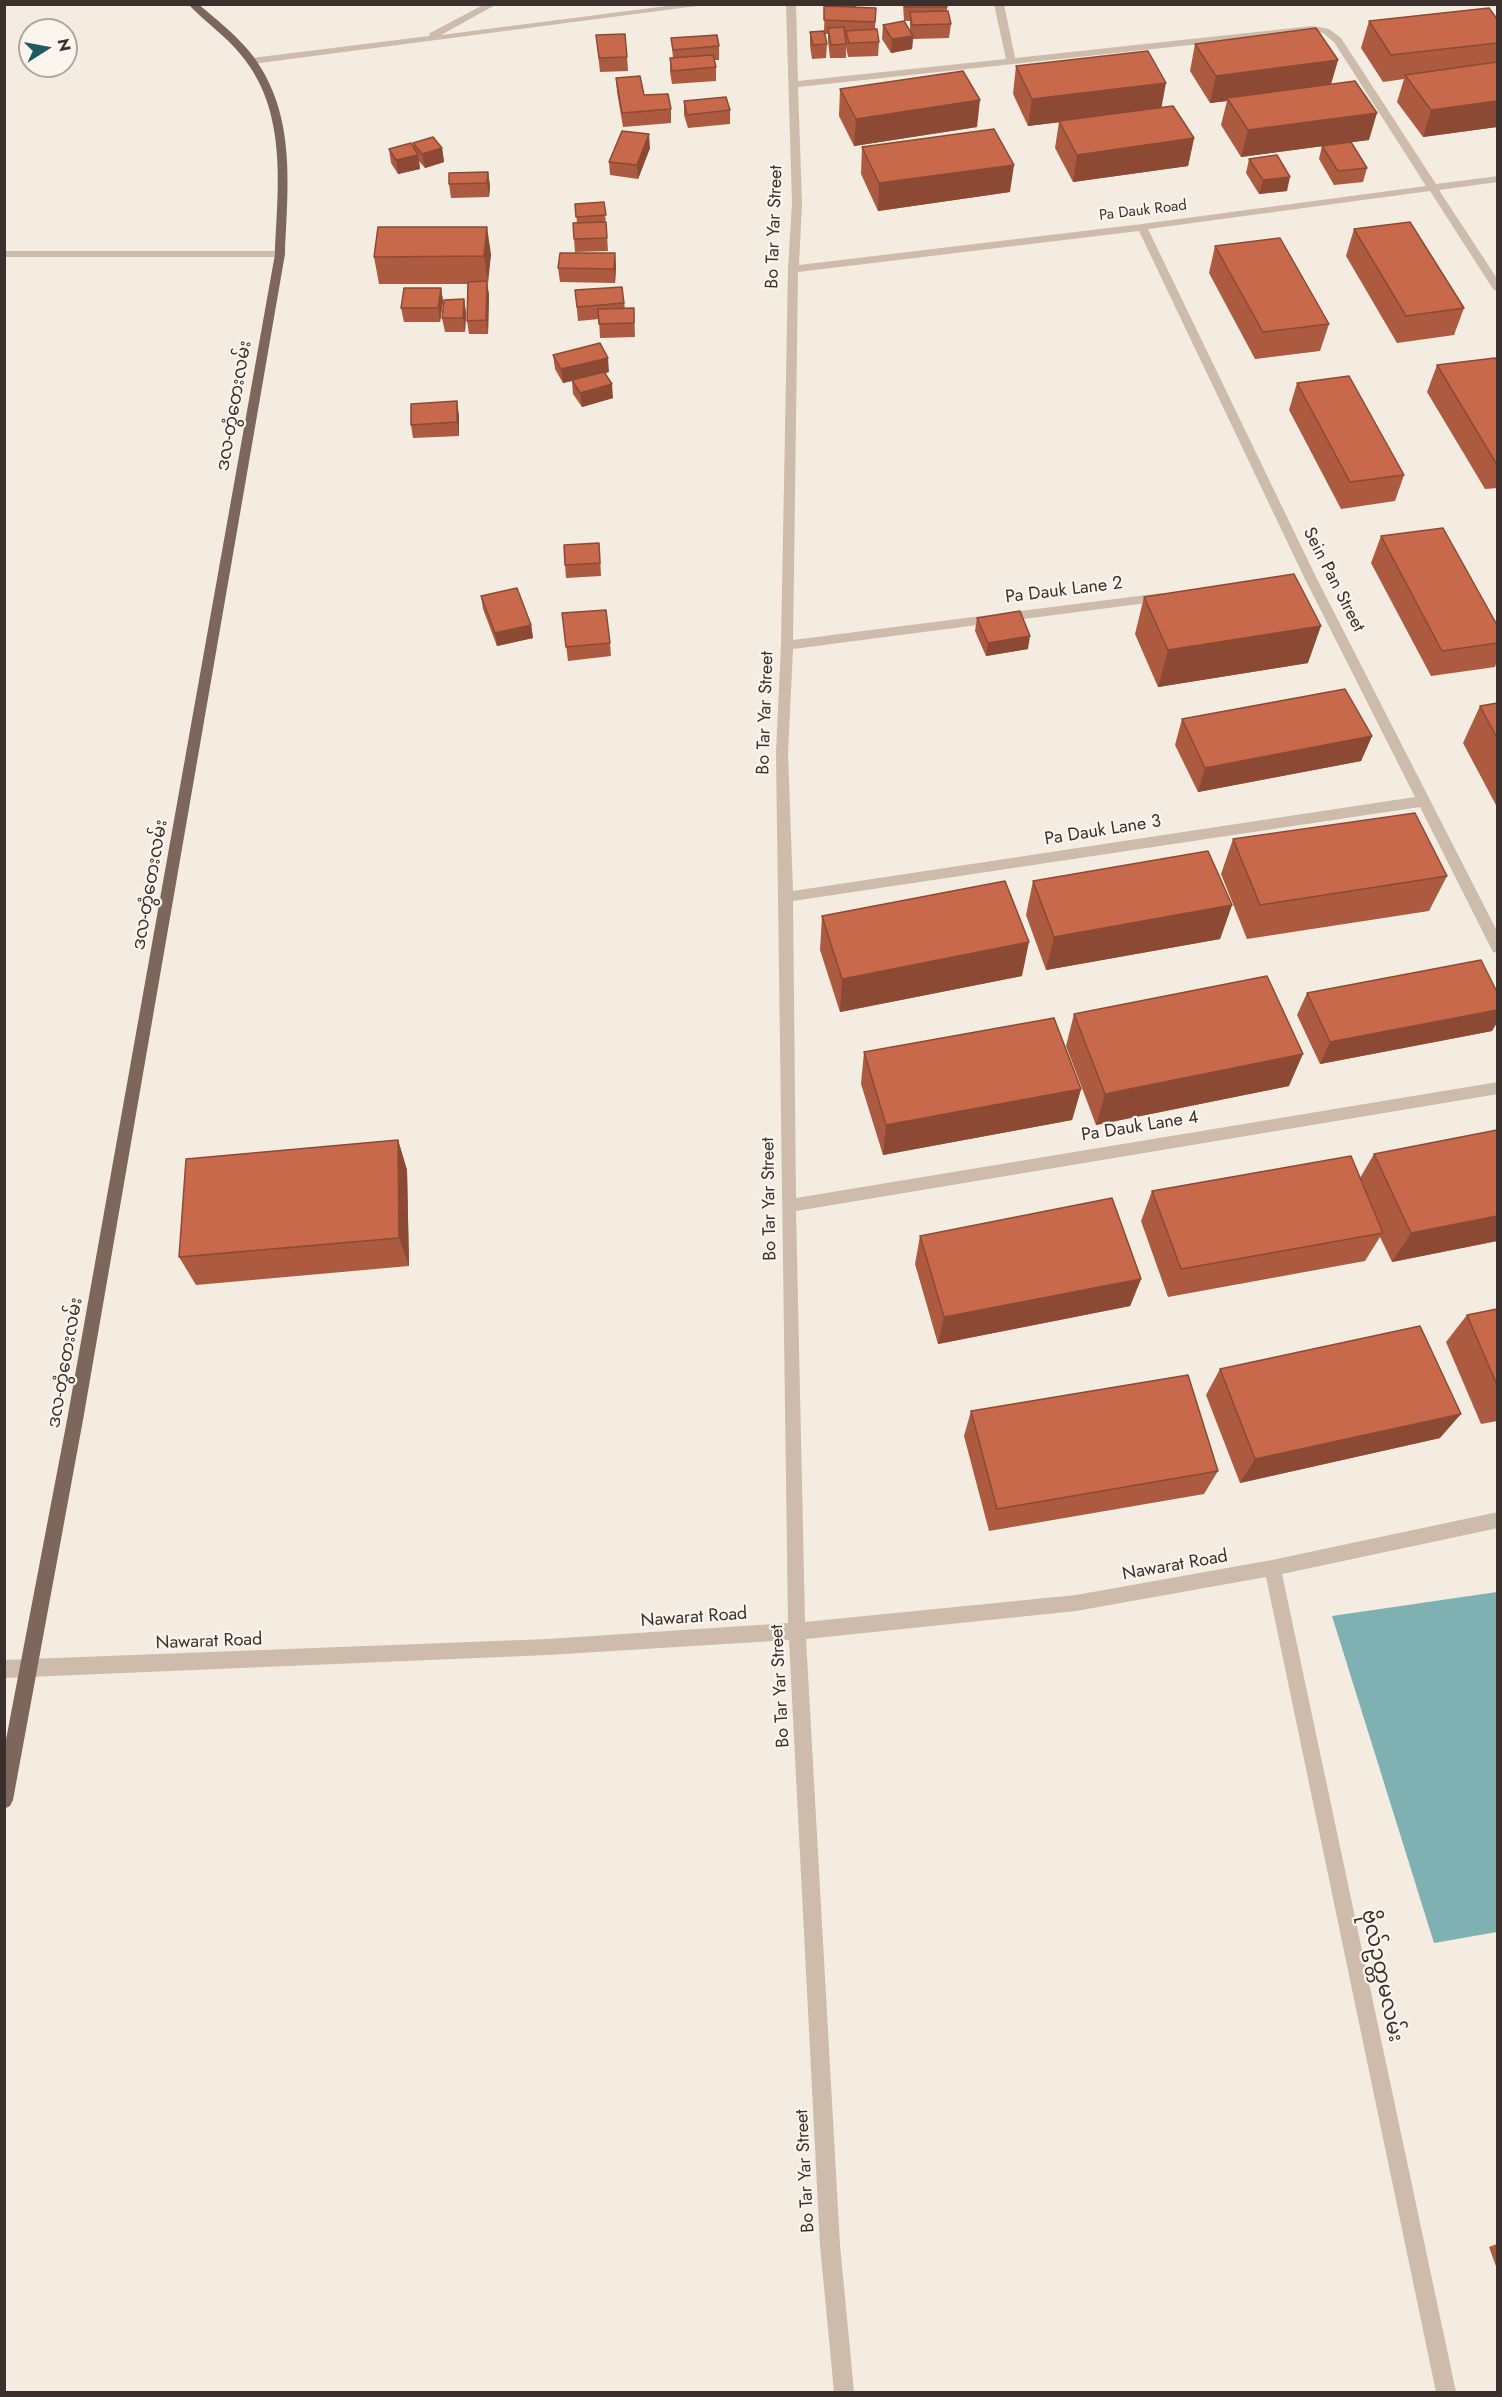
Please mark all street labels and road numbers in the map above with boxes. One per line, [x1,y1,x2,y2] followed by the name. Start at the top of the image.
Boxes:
[762,165,788,289] street label: Bo Tar Yar Street
[1098,197,1188,225] street label: Pa Dauk Road
[213,339,257,473] street label: ဒလ-တွံတေးလမ်း
[1297,524,1369,636] street label: Sein Pan Street
[1004,573,1124,609] street label: Pa Dauk Lane 2
[753,651,779,775] street label: Bo Tar Yar Street
[1043,811,1163,851] street label: Pa Dauk Lane 3
[129,818,173,952] street label: ဒလ-တွံတေးလမ်း
[1080,1107,1200,1147] street label: Pa Dauk Lane 4
[758,1137,782,1261] street label: Bo Tar Yar Street
[44,1296,88,1430] street label: ဒလ-တွံတေးလမ်း
[1121,1546,1229,1586] street label: Nawarat Road
[640,1604,748,1632] street label: Nawarat Road
[767,1624,795,1748] street label: Bo Tar Yar Street
[155,1629,263,1655] street label: Nawarat Road
[1355,1908,1407,2044] street label: ဗိုလ်ဥတ္တမလမ်း
[792,2109,820,2233] street label: Bo Tar Yar Street

